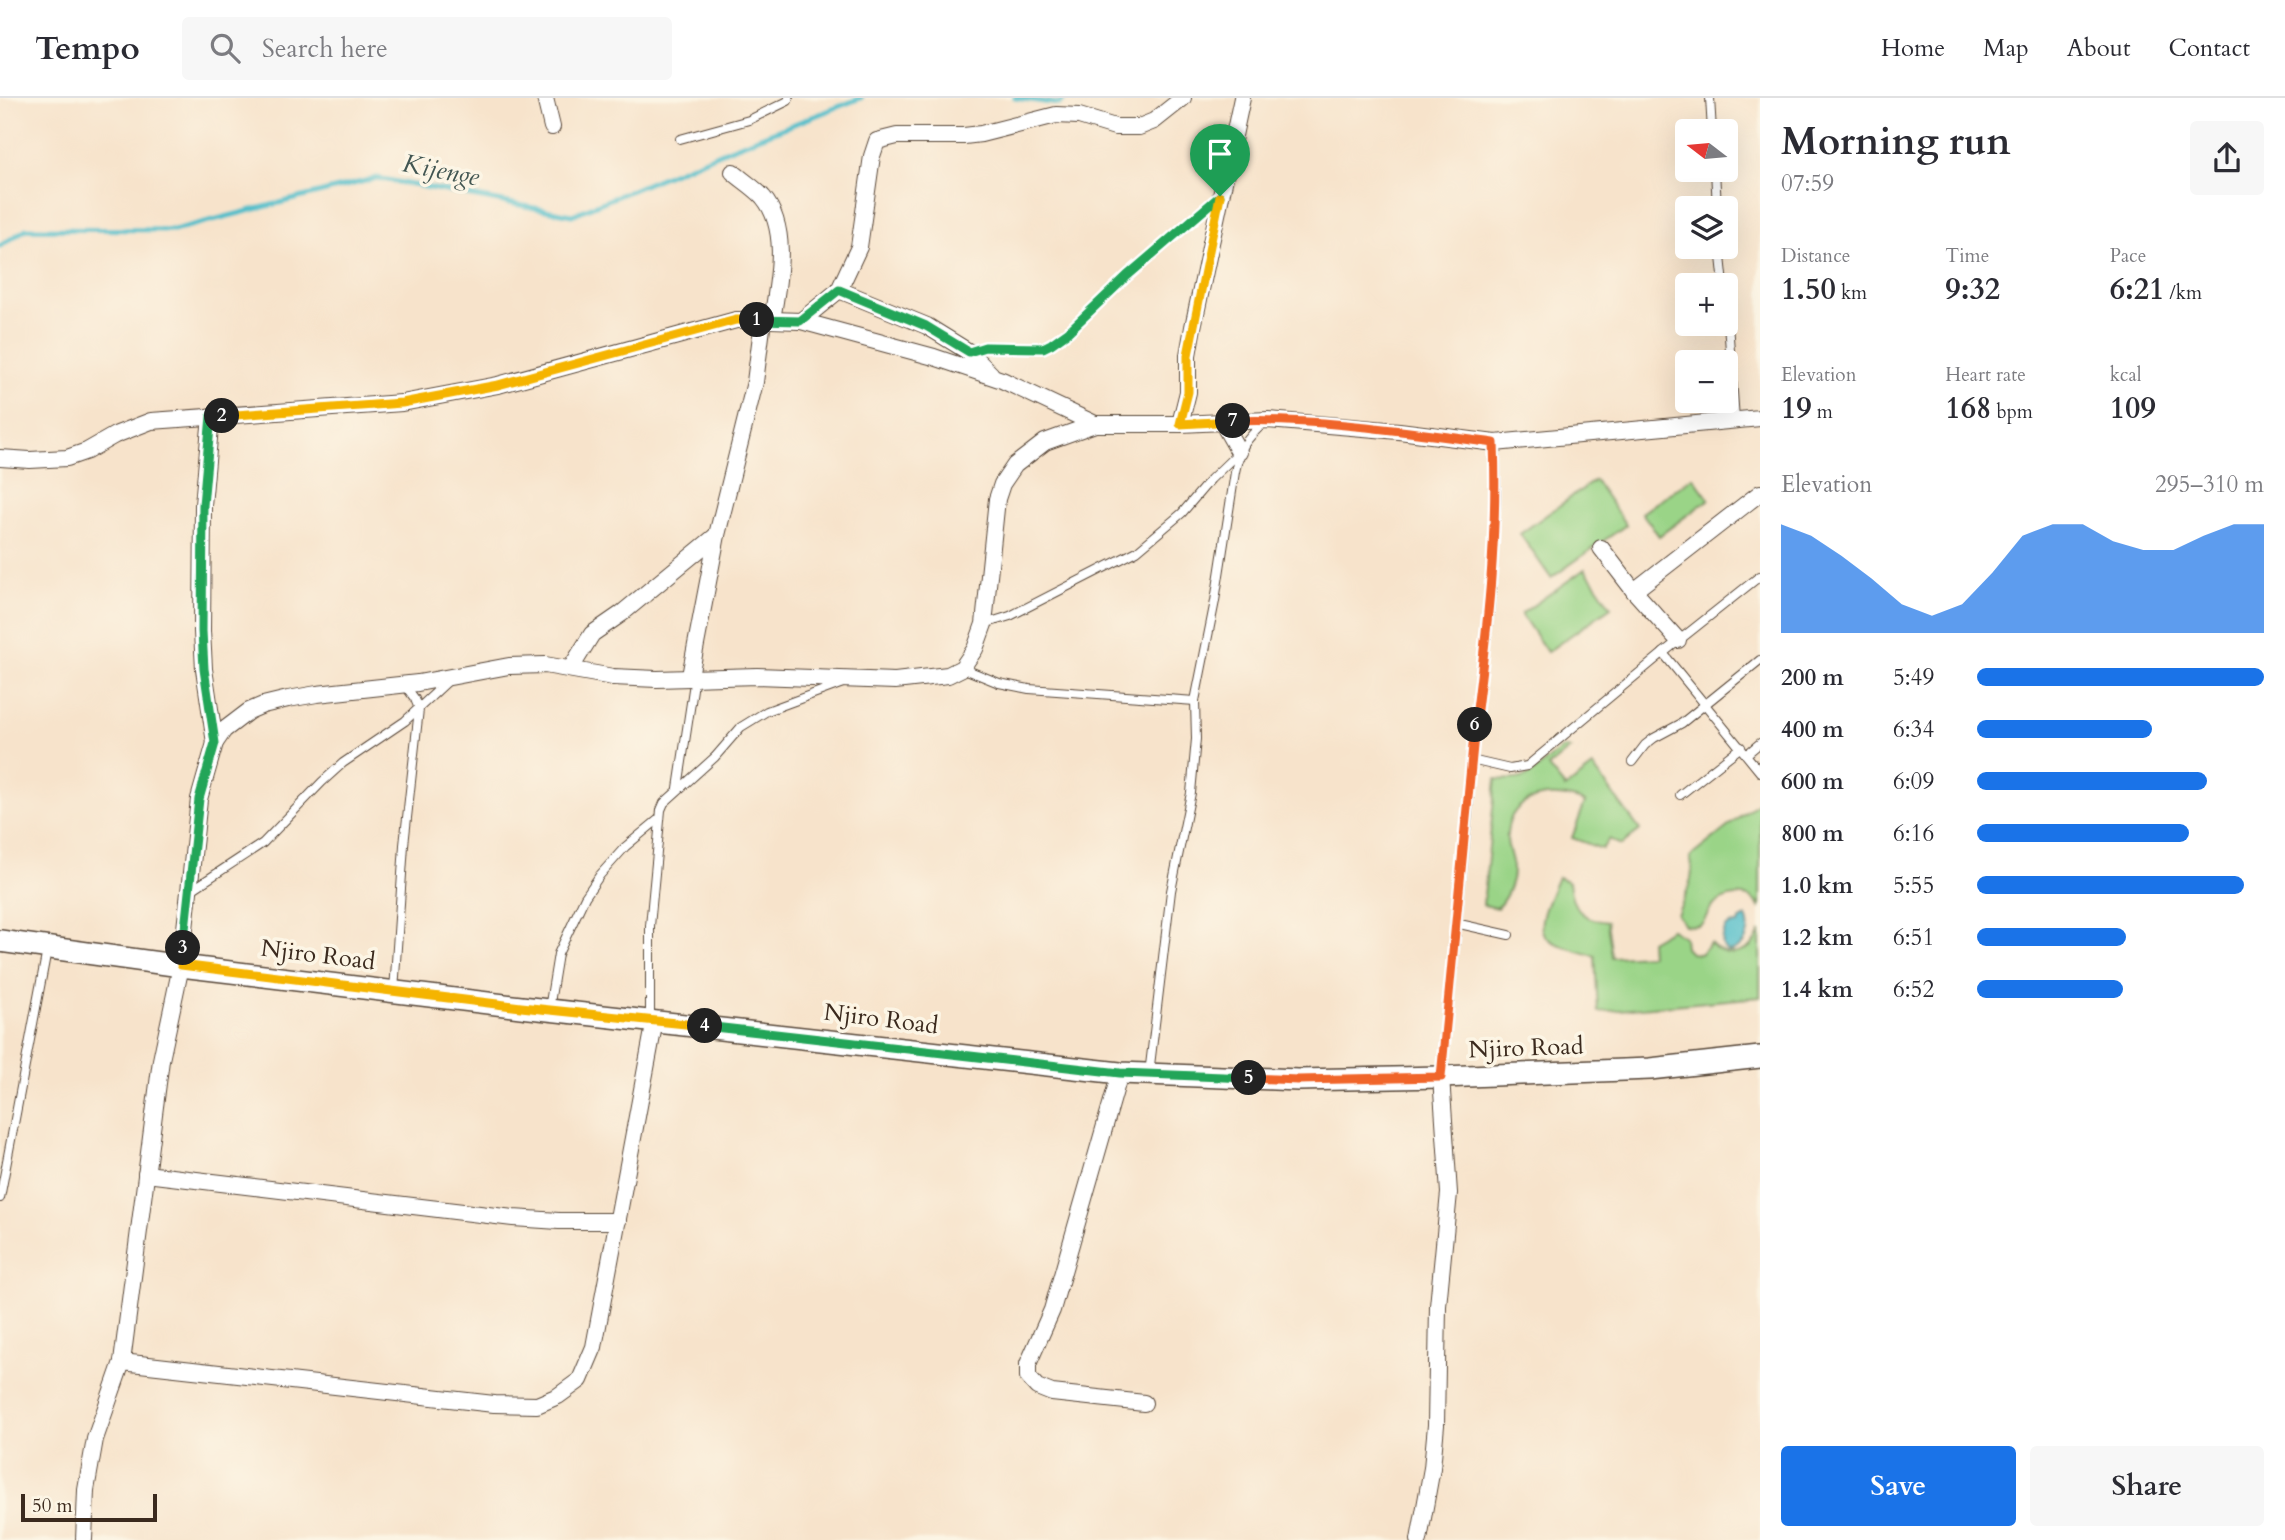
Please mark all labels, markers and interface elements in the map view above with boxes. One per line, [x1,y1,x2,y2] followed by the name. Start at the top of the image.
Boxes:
[182,17,672,80] search box
[35,26,140,71] text: Tempo
[206,29,244,67] icon: search
[262,31,388,66] text: Search here
[1881,32,1945,65] text: Home
[1983,32,2029,65] text: Map
[2067,32,2131,65] text: About
[2169,32,2250,65] text: Contact
[1781,116,2011,168] text: Morning run
[1675,119,1738,182] north arrow
[1675,119,1738,413] map controls
[2190,121,2264,195] button: share
[1190,124,1250,196] pin
[1201,135,1239,173] icon: arrive
[400,145,483,195] water label: Kijenge
[1781,168,1834,199] text: 07:59
[1675,196,1738,259] button: layers
[1781,243,1850,269] text: Distance
[1945,243,1989,269] text: Time
[2110,243,2146,269] text: Pace
[1781,269,1836,310] text: 1.50
[1945,269,2000,310] text: 9:32
[2110,269,2164,310] text: 6:21
[1675,273,1738,336] button: +
[1836,280,1867,306] text: km
[2164,280,2202,306] text: /km
[740,302,774,338] pin: 1
[752,306,761,332] text: 1
[1675,350,1738,413] button: −
[1781,362,1856,388] text: Elevation
[1945,362,2026,388] text: Heart rate
[2110,362,2142,388] text: kcal
[1781,388,1812,429] text: 19
[1945,388,1991,429] text: 168
[2110,388,2156,429] text: 109
[204,398,240,434] pin: 2
[1812,399,1833,425] text: m
[1991,399,2033,425] text: bpm
[217,402,226,428] text: 2
[1216,404,1250,438] pin: 7
[1228,407,1237,433] text: 7
[1781,469,1872,500] text: Elevation
[2155,469,2264,500] text: 295–310 m
[1781,662,1844,693] text: 200 m
[1893,662,1934,693] text: 5:49
[1458,708,1492,742] pin: 6
[1470,711,1479,737] text: 6
[1781,714,1844,745] text: 400 m
[1893,714,1934,745] text: 6:34
[1781,766,1844,797] text: 600 m
[1893,766,1934,797] text: 6:09
[1781,818,1844,849] text: 800 m
[1893,818,1934,849] text: 6:16
[1781,870,1853,901] text: 1.0 km
[1893,870,1934,901] text: 5:55
[1781,922,1853,953] text: 1.2 km
[1893,922,1934,953] text: 6:51
[166,930,200,966] pin: 3
[259,932,377,978] street label: Njiro Road
[178,934,187,960] text: 3
[1781,974,1853,1005] text: 1.4 km
[1893,974,1934,1005] text: 6:52
[822,996,940,1042] street label: Njiro Road
[688,1009,722,1044] pin: 4
[700,1012,709,1038] text: 4
[1468,1029,1584,1066] street label: Njiro Road
[1232,1060,1266,1096] pin: 5
[1244,1064,1253,1090] text: 5
[1781,1446,2016,1526] button: Save
[2030,1446,2264,1526] button: Share
[21,1491,158,1523] scale bar
[32,1493,73,1519] text: 50 m

